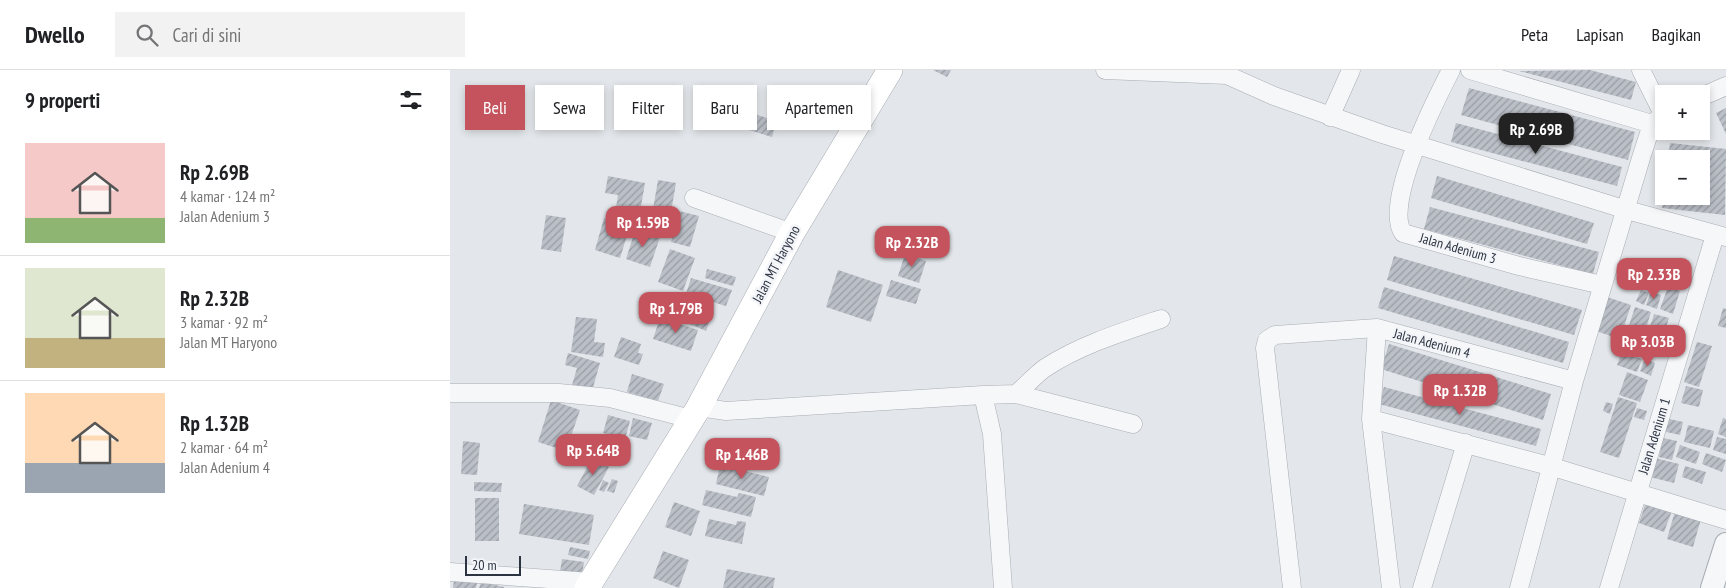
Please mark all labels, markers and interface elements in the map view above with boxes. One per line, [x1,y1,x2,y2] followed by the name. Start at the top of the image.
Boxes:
[115,12,465,57] search box
[25,19,85,50] text: Dwello
[133,21,161,49] icon: search
[173,23,241,47] text: Cari di sini
[1521,23,1548,46] text: Peta
[1576,23,1624,46] text: Lapisan
[1652,23,1701,46] text: Bagikan
[465,85,525,130] chip: Beli
[535,85,604,130] chip: Sewa
[614,85,683,130] chip: Filter
[693,85,757,130] chip: Baru
[767,85,871,130] chip: Apartemen
[1655,85,1710,205] map controls
[1655,85,1710,140] button: +
[397,86,425,114] icon: filters
[25,87,100,114] text: 9 properti
[1484,112,1588,155] pin: Rp 2.69B
[1510,119,1562,139] text: Rp 2.69B
[1655,150,1710,205] button: −
[180,159,249,186] text: Rp 2.69B
[65,163,125,223] icon: home
[180,186,275,206] text: 4 kamar · 124 m²
[180,206,270,226] text: Jalan Adenium 3
[591,206,695,248] pin: Rp 1.59B
[617,212,669,232] text: Rp 1.59B
[748,222,804,307] street label: Jalan MT Haryono
[860,226,964,268] pin: Rp 2.32B
[1417,228,1498,267] street label: Jalan Adenium 3
[886,232,938,252] text: Rp 2.32B
[1602,258,1706,300] pin: Rp 2.33B
[1628,264,1680,284] text: Rp 2.33B
[180,285,249,312] text: Rp 2.32B
[65,288,125,348] icon: home
[624,292,728,334] pin: Rp 1.79B
[650,298,702,318] text: Rp 1.79B
[180,312,268,332] text: 3 kamar · 92 m²
[1391,324,1473,362] street label: Jalan Adenium 4
[1596,324,1700,367] pin: Rp 3.03B
[1622,331,1674,351] text: Rp 3.03B
[180,332,277,352] text: Jalan MT Haryono
[1408,374,1512,416] pin: Rp 1.32B
[1434,380,1486,400] text: Rp 1.32B
[1634,396,1674,477] street label: Jalan Adenium 1
[180,410,249,437] text: Rp 1.32B
[65,413,125,473] icon: home
[541,434,645,476] pin: Rp 5.64B
[180,437,268,457] text: 2 kamar · 64 m²
[690,438,794,480] pin: Rp 1.46B
[567,440,619,460] text: Rp 5.64B
[716,444,768,464] text: Rp 1.46B
[180,457,270,477] text: Jalan Adenium 4
[465,553,521,576] scale bar
[472,556,497,574] text: 20 m

